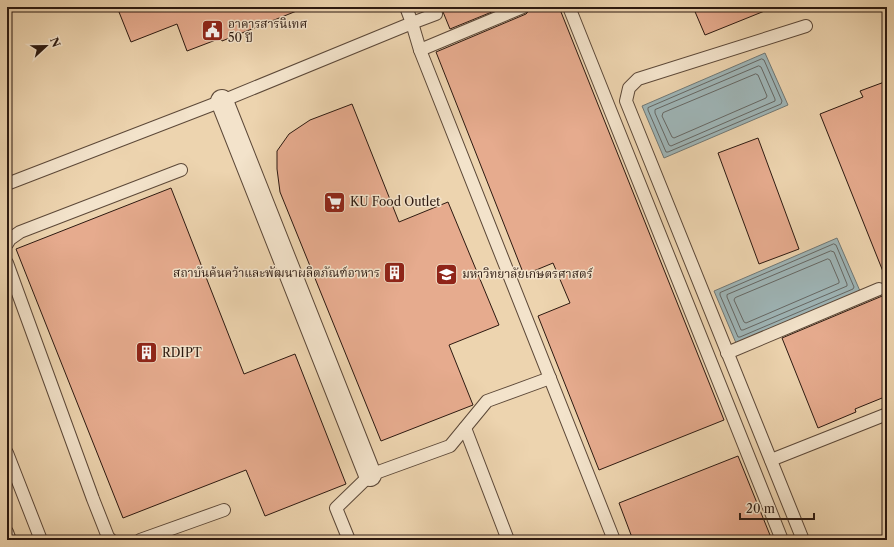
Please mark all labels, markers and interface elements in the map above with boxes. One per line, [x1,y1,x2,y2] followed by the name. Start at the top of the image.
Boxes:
[228,16,307,45] place label: อาคารสารนิเทศ 50 ปี
[200,18,226,44] public building icon: อาคารสารนิเทศ 50 ปี
[26,26,66,66] north arrow
[47,35,64,50] text: N
[322,189,348,215] supermarket icon: KU Food Outlet
[350,194,441,209] place label: KU Food Outlet
[382,260,408,286] building icon: สถาบันค้นคว้าและพัฒนาผลิตภัณฑ์อาหาร
[434,261,460,287] school or university icon: มหาวิทยาลัยเกษตรศาสตร์
[173,265,380,280] place label: สถาบันค้นคว้าและพัฒนาผลิตภัณฑ์อาหาร
[462,266,593,281] place label: มหาวิทยาลัยเกษตรศาสตร์
[134,340,160,366] building icon: RDIPT
[162,345,202,360] place label: RDIPT
[740,495,814,521] scale bar
[746,501,775,516] text: 20 m

